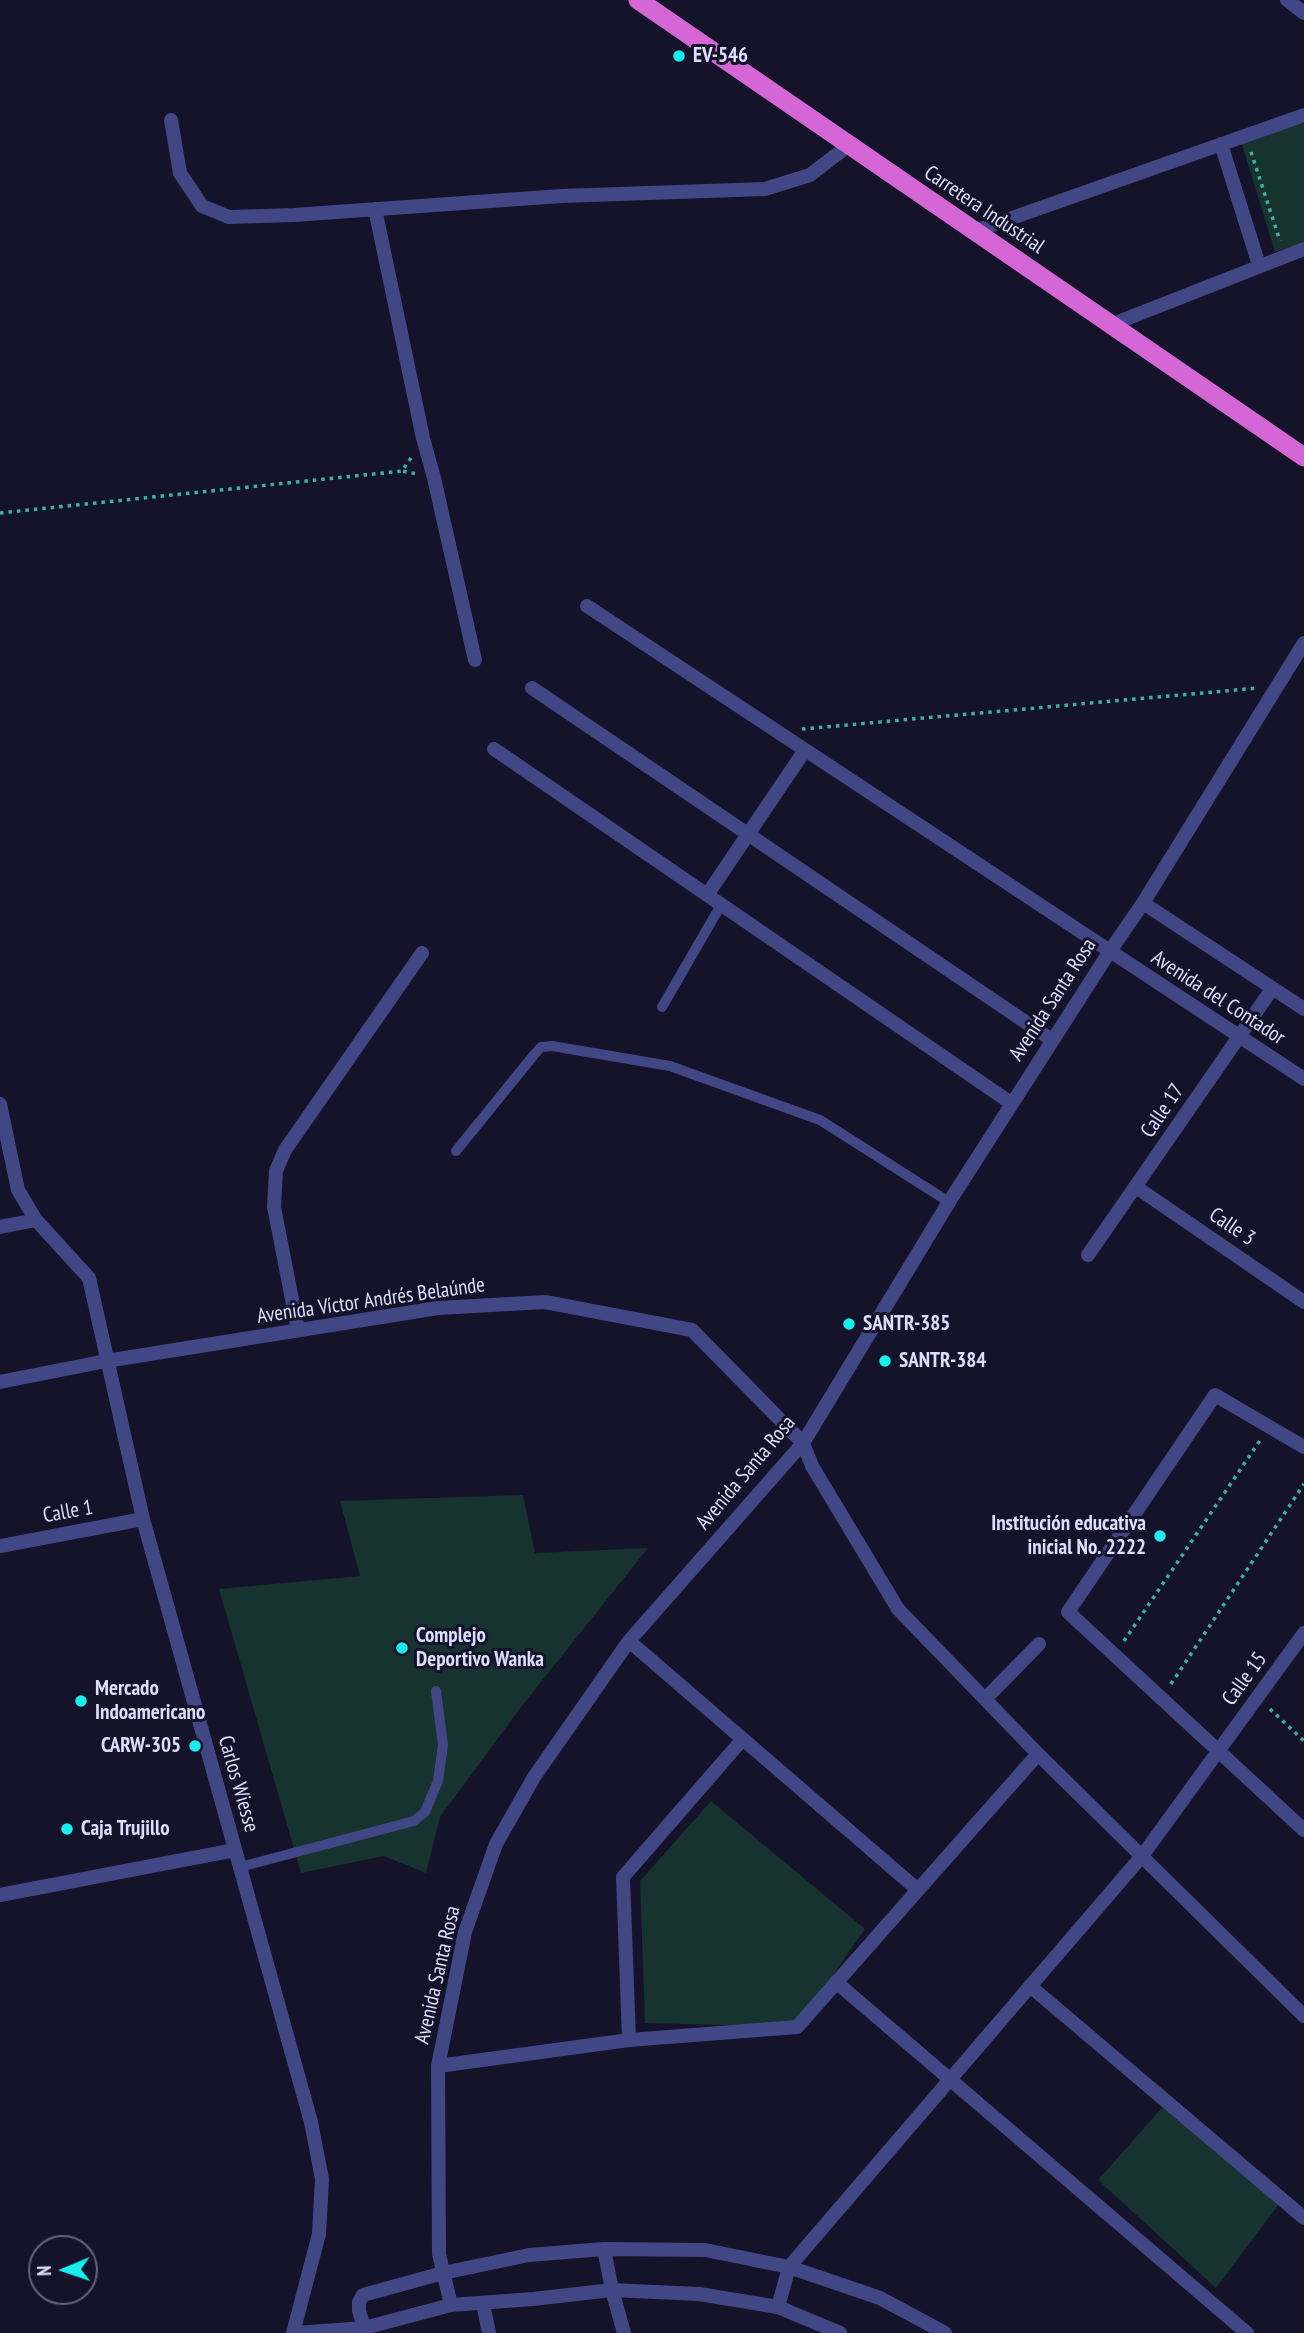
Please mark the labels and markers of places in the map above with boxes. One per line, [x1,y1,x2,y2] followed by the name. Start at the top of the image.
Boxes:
[693,43,748,69] place label: EV-546
[671,48,687,64] marker: EV-546
[863,1311,950,1337] place label: SANTR-385
[841,1316,857,1332] marker: SANTR-385
[899,1348,986,1374] place label: SANTR-384
[877,1353,893,1369] marker: SANTR-384
[991,1511,1146,1561] place label: Institución educativa inicial No. 2222
[1152,1528,1168,1544] marker: Institución educativa inicial No. 2222
[416,1623,544,1673] place label: Complejo Deportivo Wanka
[394,1640,410,1656] marker: Complejo Deportivo Wanka
[95,1676,205,1726] place label: Mercado Indoamericano
[73,1693,89,1709] marker: Mercado Indoamericano
[101,1733,181,1759] place label: CARW-305
[187,1738,203,1754] marker: CARW-305
[81,1816,169,1842] place label: Caja Trujillo
[59,1821,75,1837] marker: Caja Trujillo

